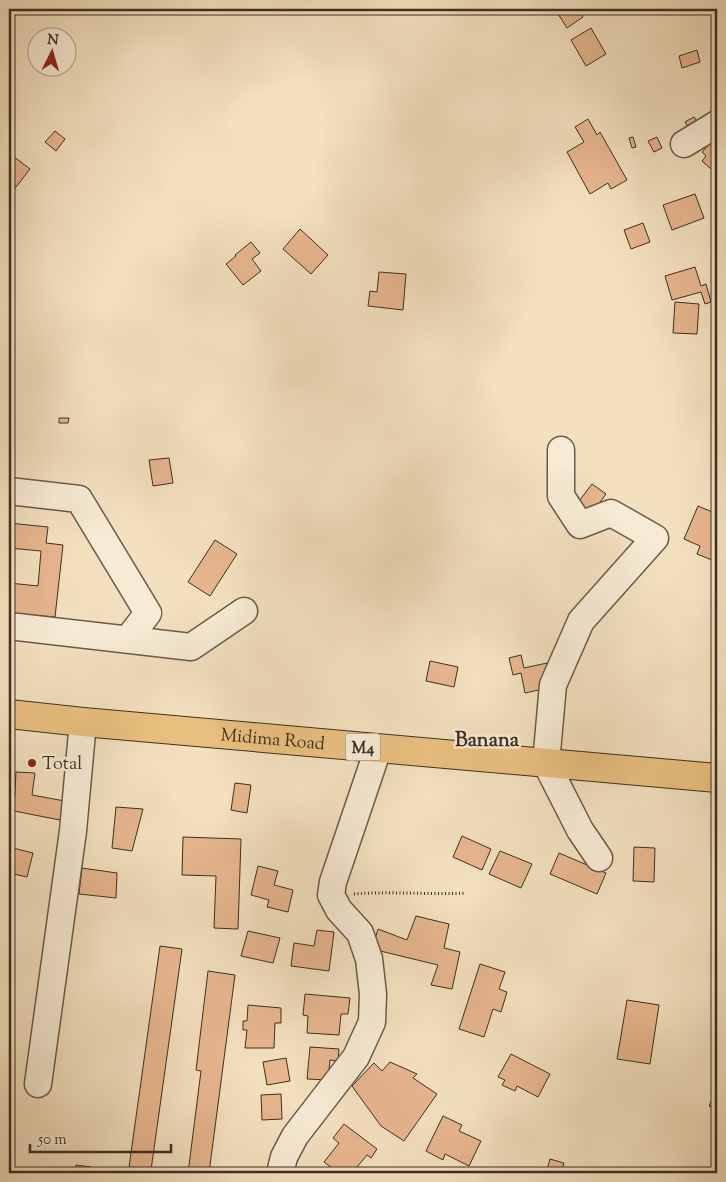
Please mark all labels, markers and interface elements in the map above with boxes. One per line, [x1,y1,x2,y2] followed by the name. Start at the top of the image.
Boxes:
[28,28,78,78] north arrow
[47,31,59,51] text: N
[220,723,326,758] street label: Midima Road
[455,727,520,756] district label: Banana
[346,734,380,760] road number: M4
[42,752,82,778] place label: Total
[26,757,38,769] marker: Total
[30,1122,171,1154] scale bar
[37,1130,67,1151] text: 50 m

